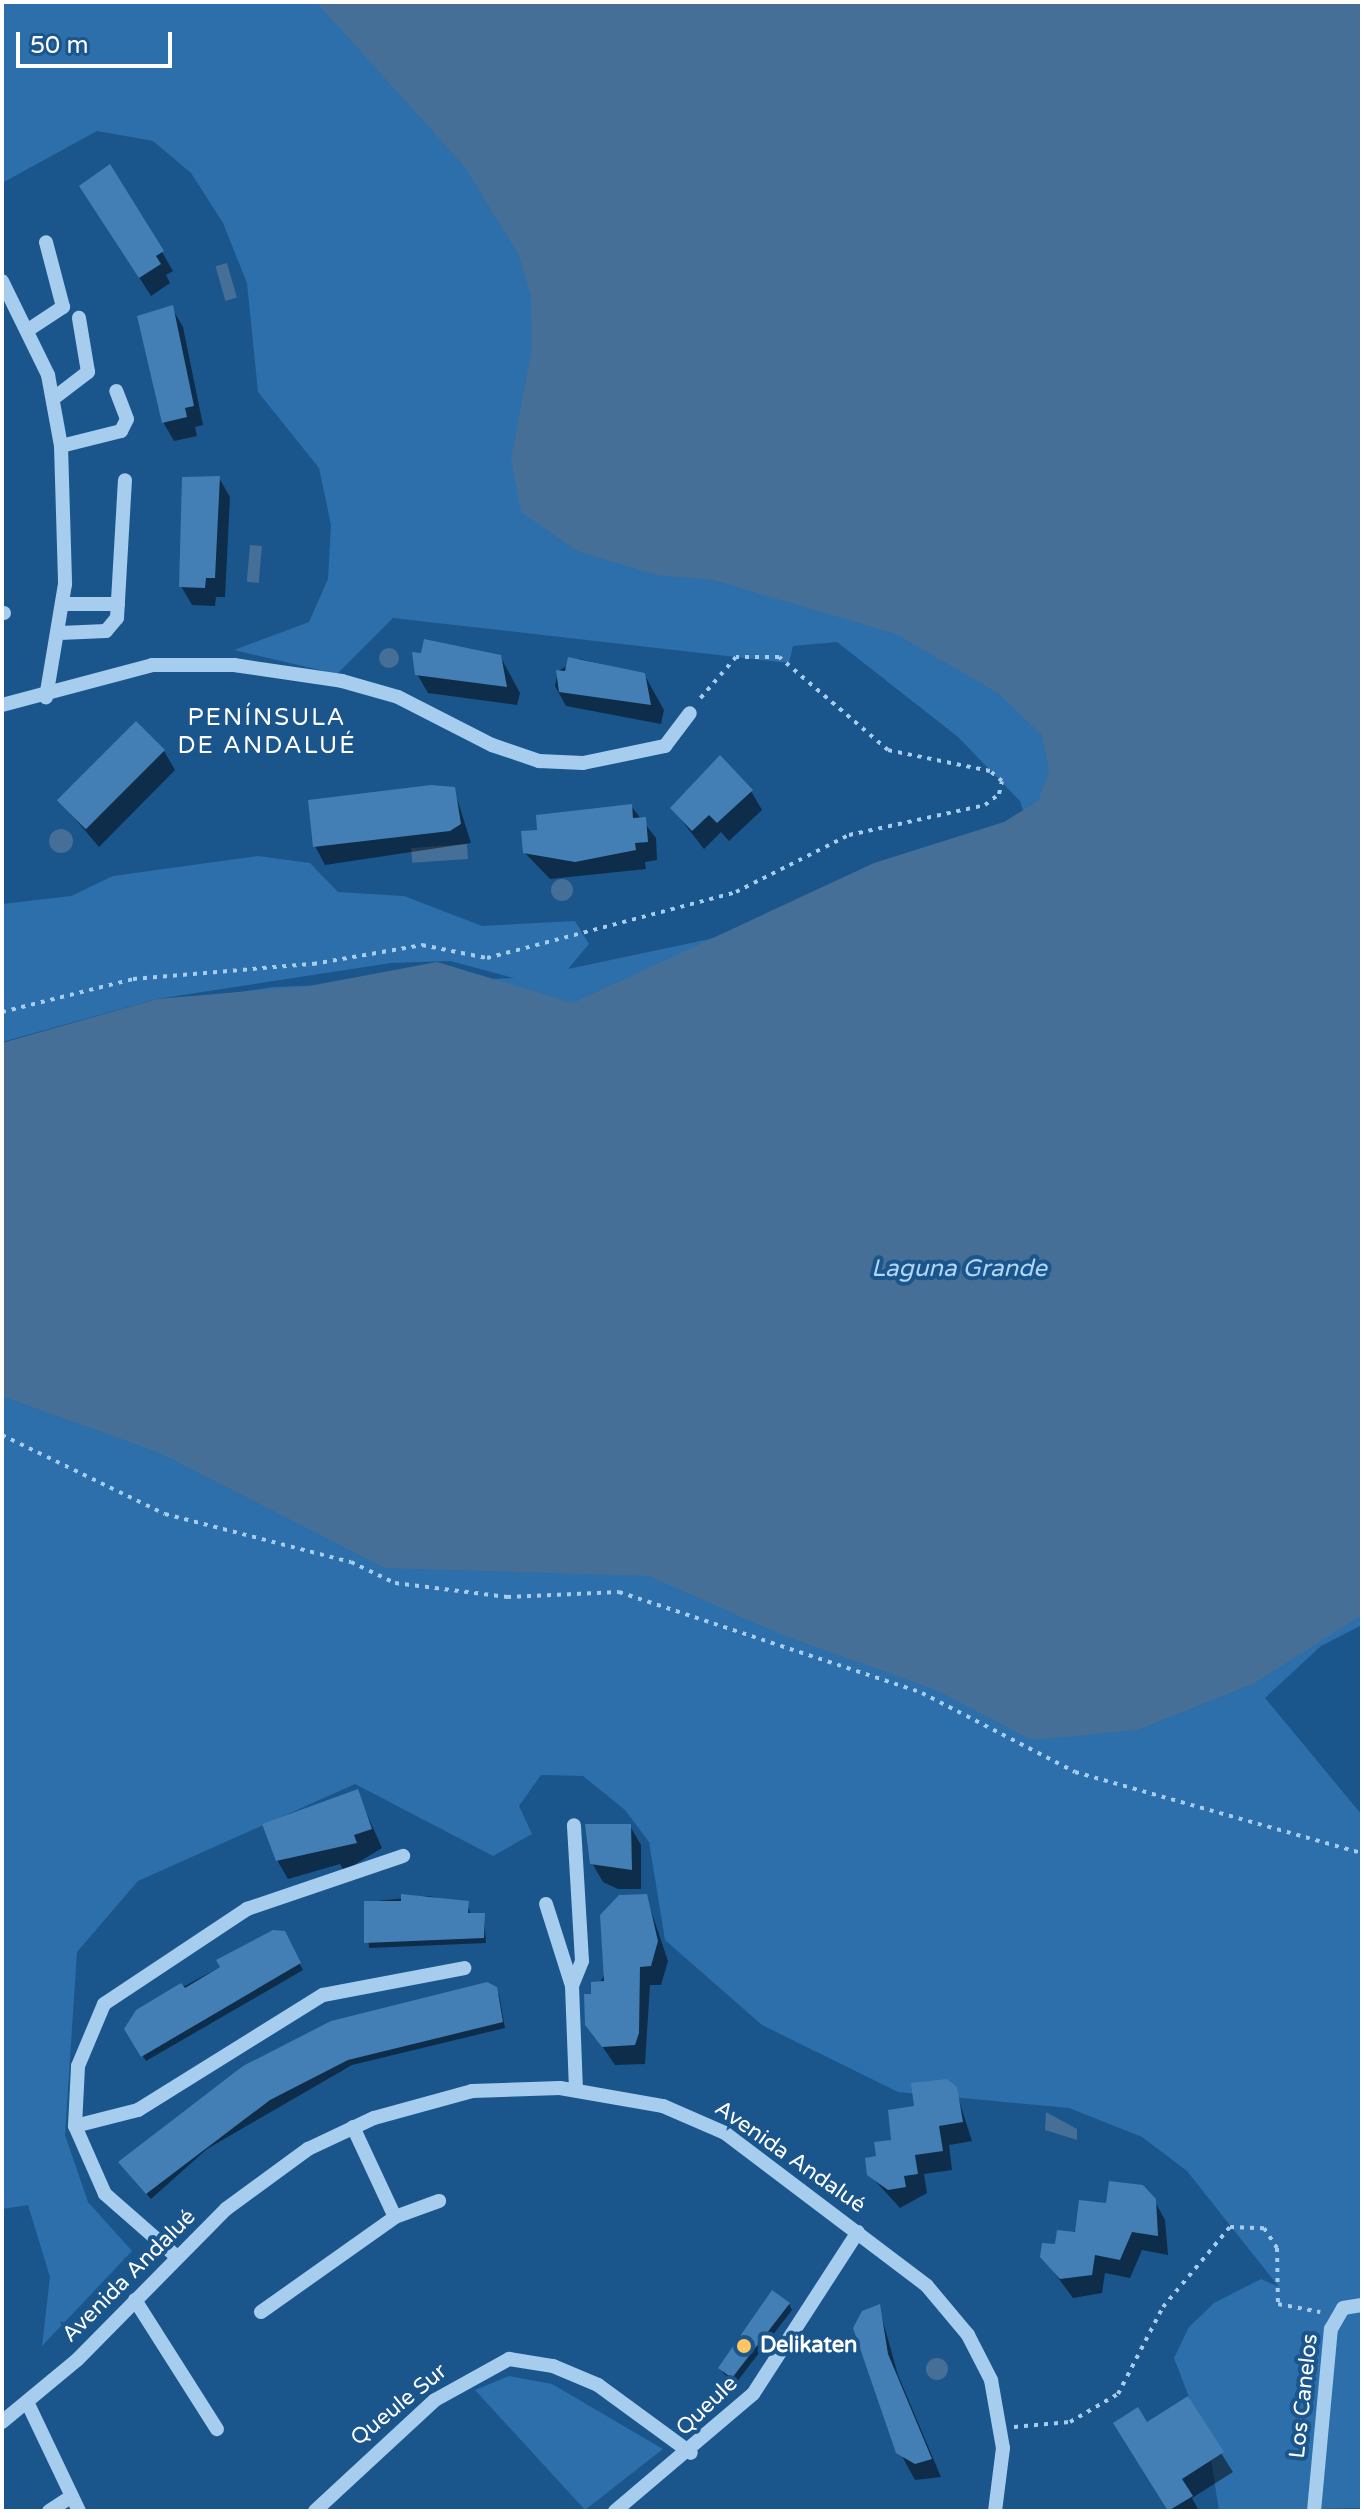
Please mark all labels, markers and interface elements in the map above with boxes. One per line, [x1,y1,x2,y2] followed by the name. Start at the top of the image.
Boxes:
[20,16,176,66] scale bar
[30,31,88,60] text: 50 m
[177,704,357,760] district label: PENÍNSULA DE ANDALUÉ
[871,1255,1047,1283] water label: Laguna Grande
[710,2095,870,2219] street label: Avenida Andalué
[57,2204,201,2348] street label: Avenida Andalué
[1284,2332,1324,2460] street label: Los Canelos
[760,2333,857,2359] place label: Delikaten
[735,2337,753,2355] marker: Delikaten
[346,2358,452,2452] street label: Queule Sur
[671,2371,743,2441] street label: Queule

